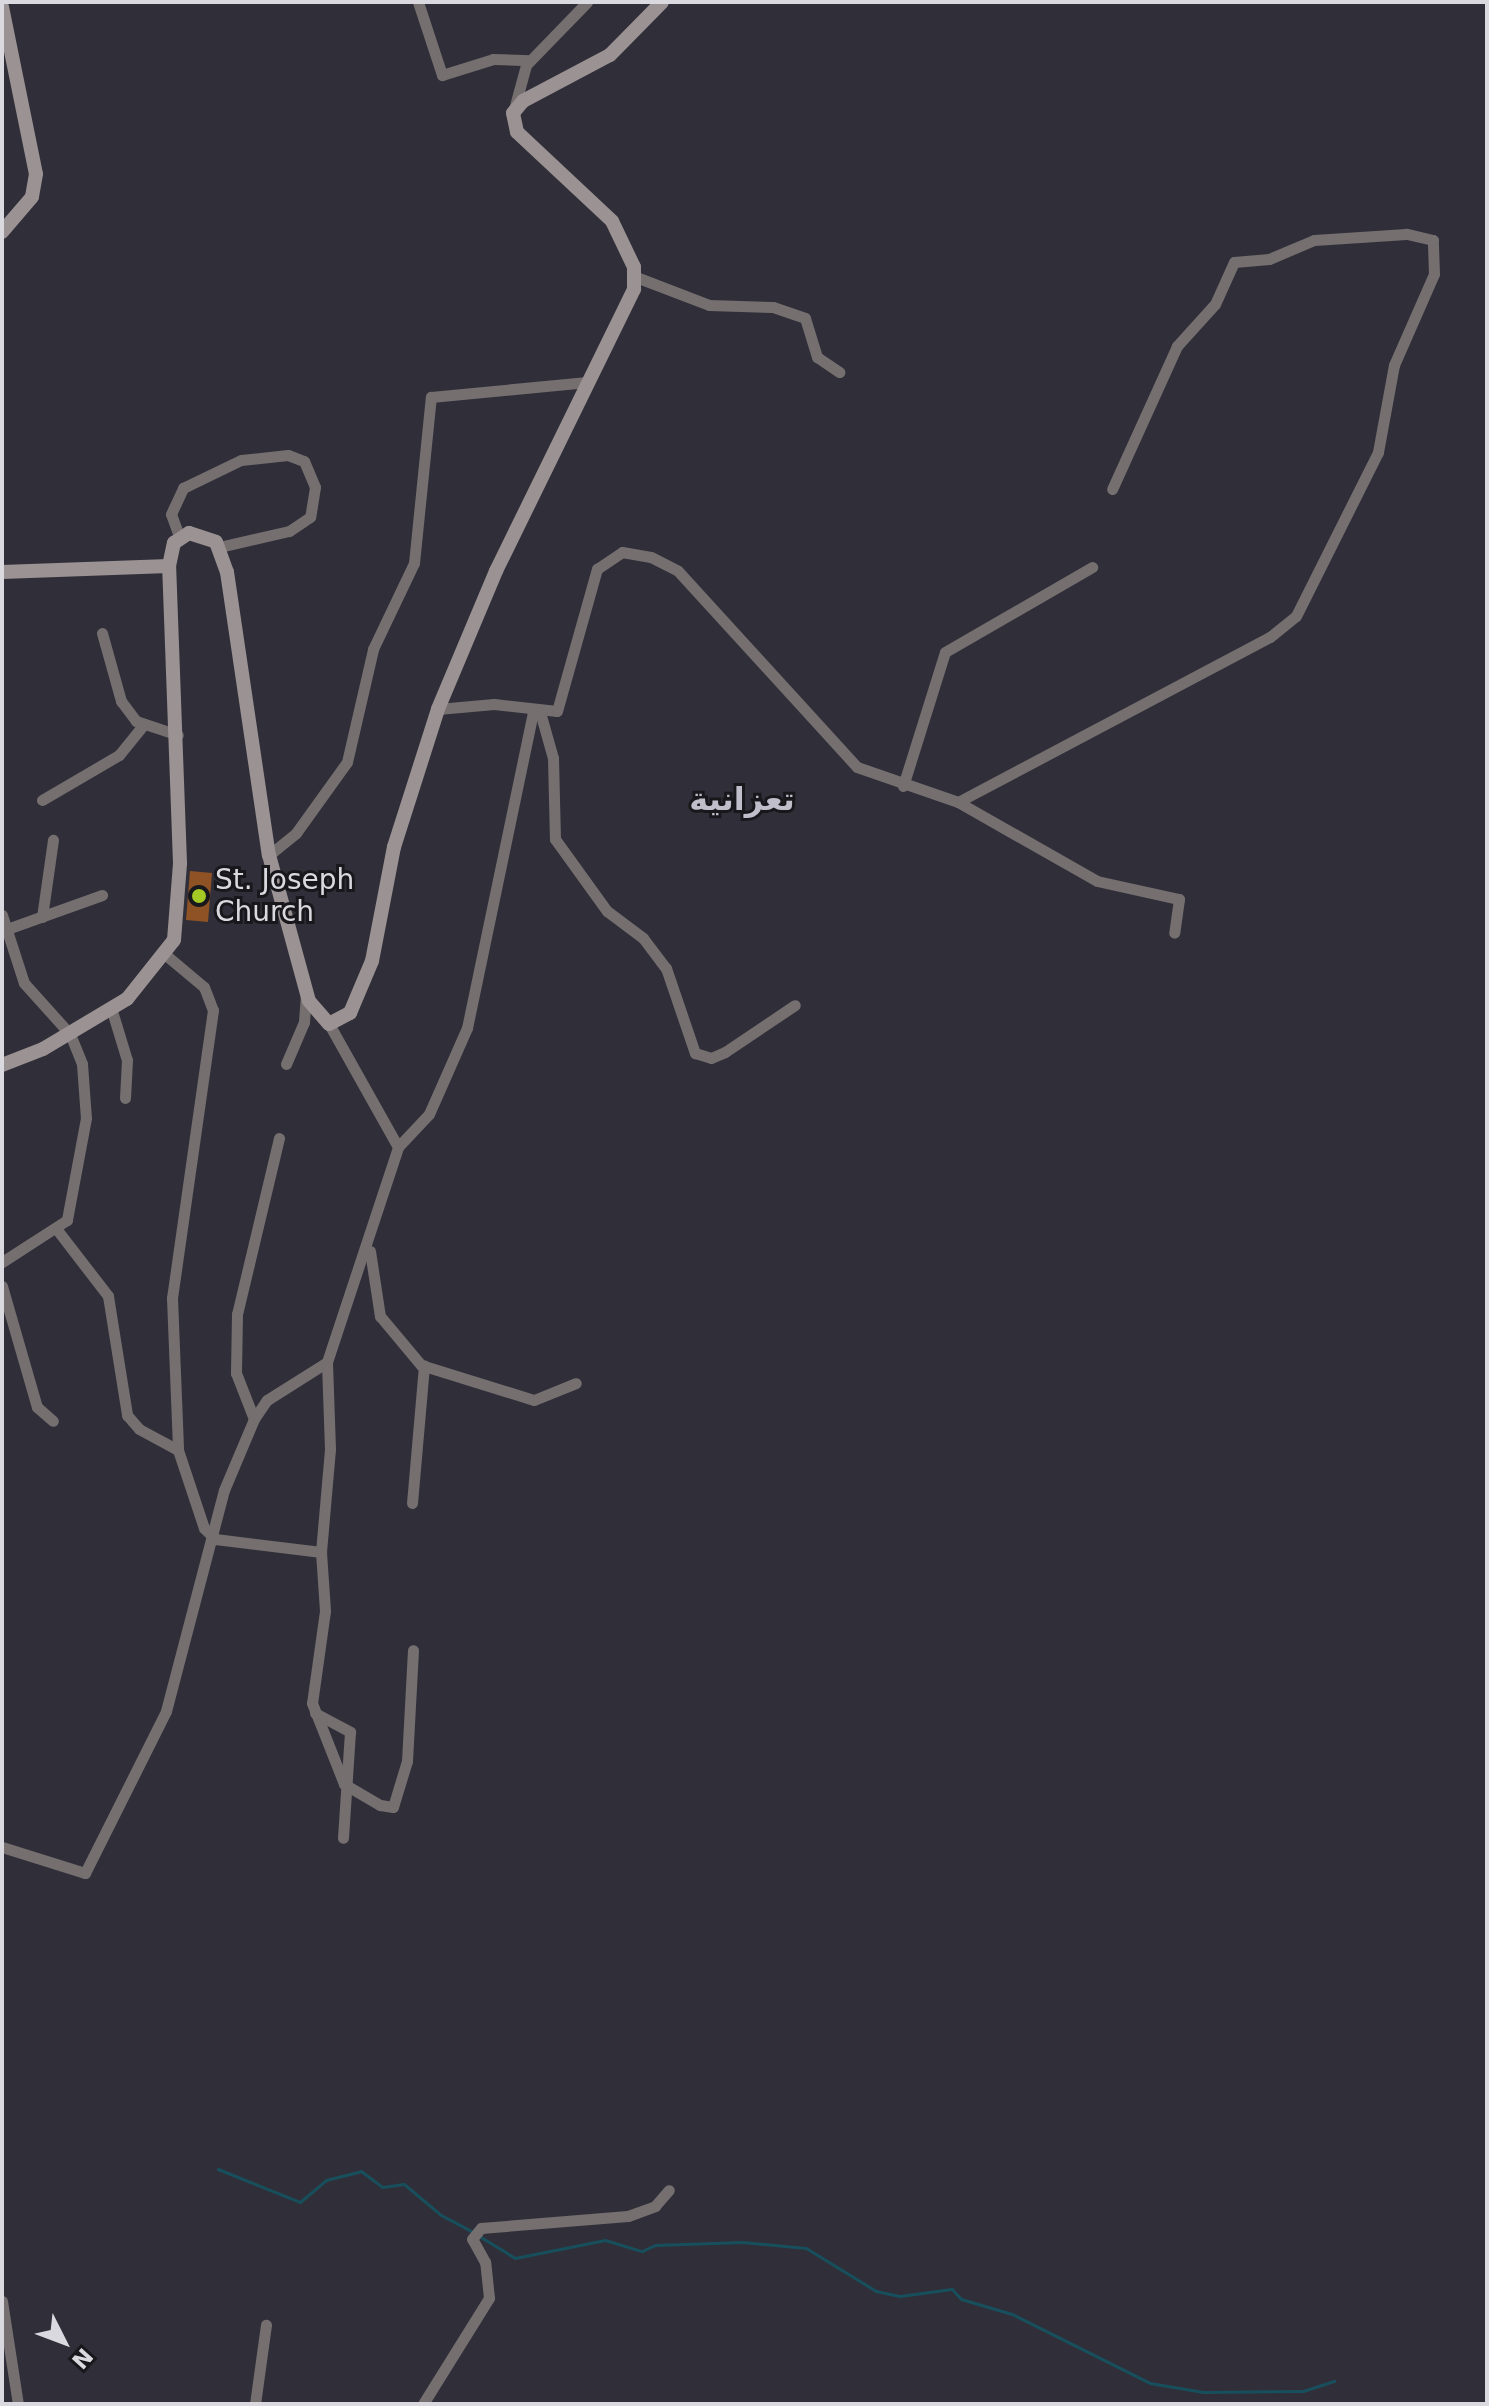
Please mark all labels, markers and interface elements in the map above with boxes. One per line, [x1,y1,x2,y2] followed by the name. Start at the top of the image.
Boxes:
[689,780,795,818] district label: تعزانية
[215,863,354,929] place label: St. Joseph Church
[190,887,208,905] marker: St. Joseph Church
[24,2302,104,2382] north arrow
[67,2343,98,2374] text: N

